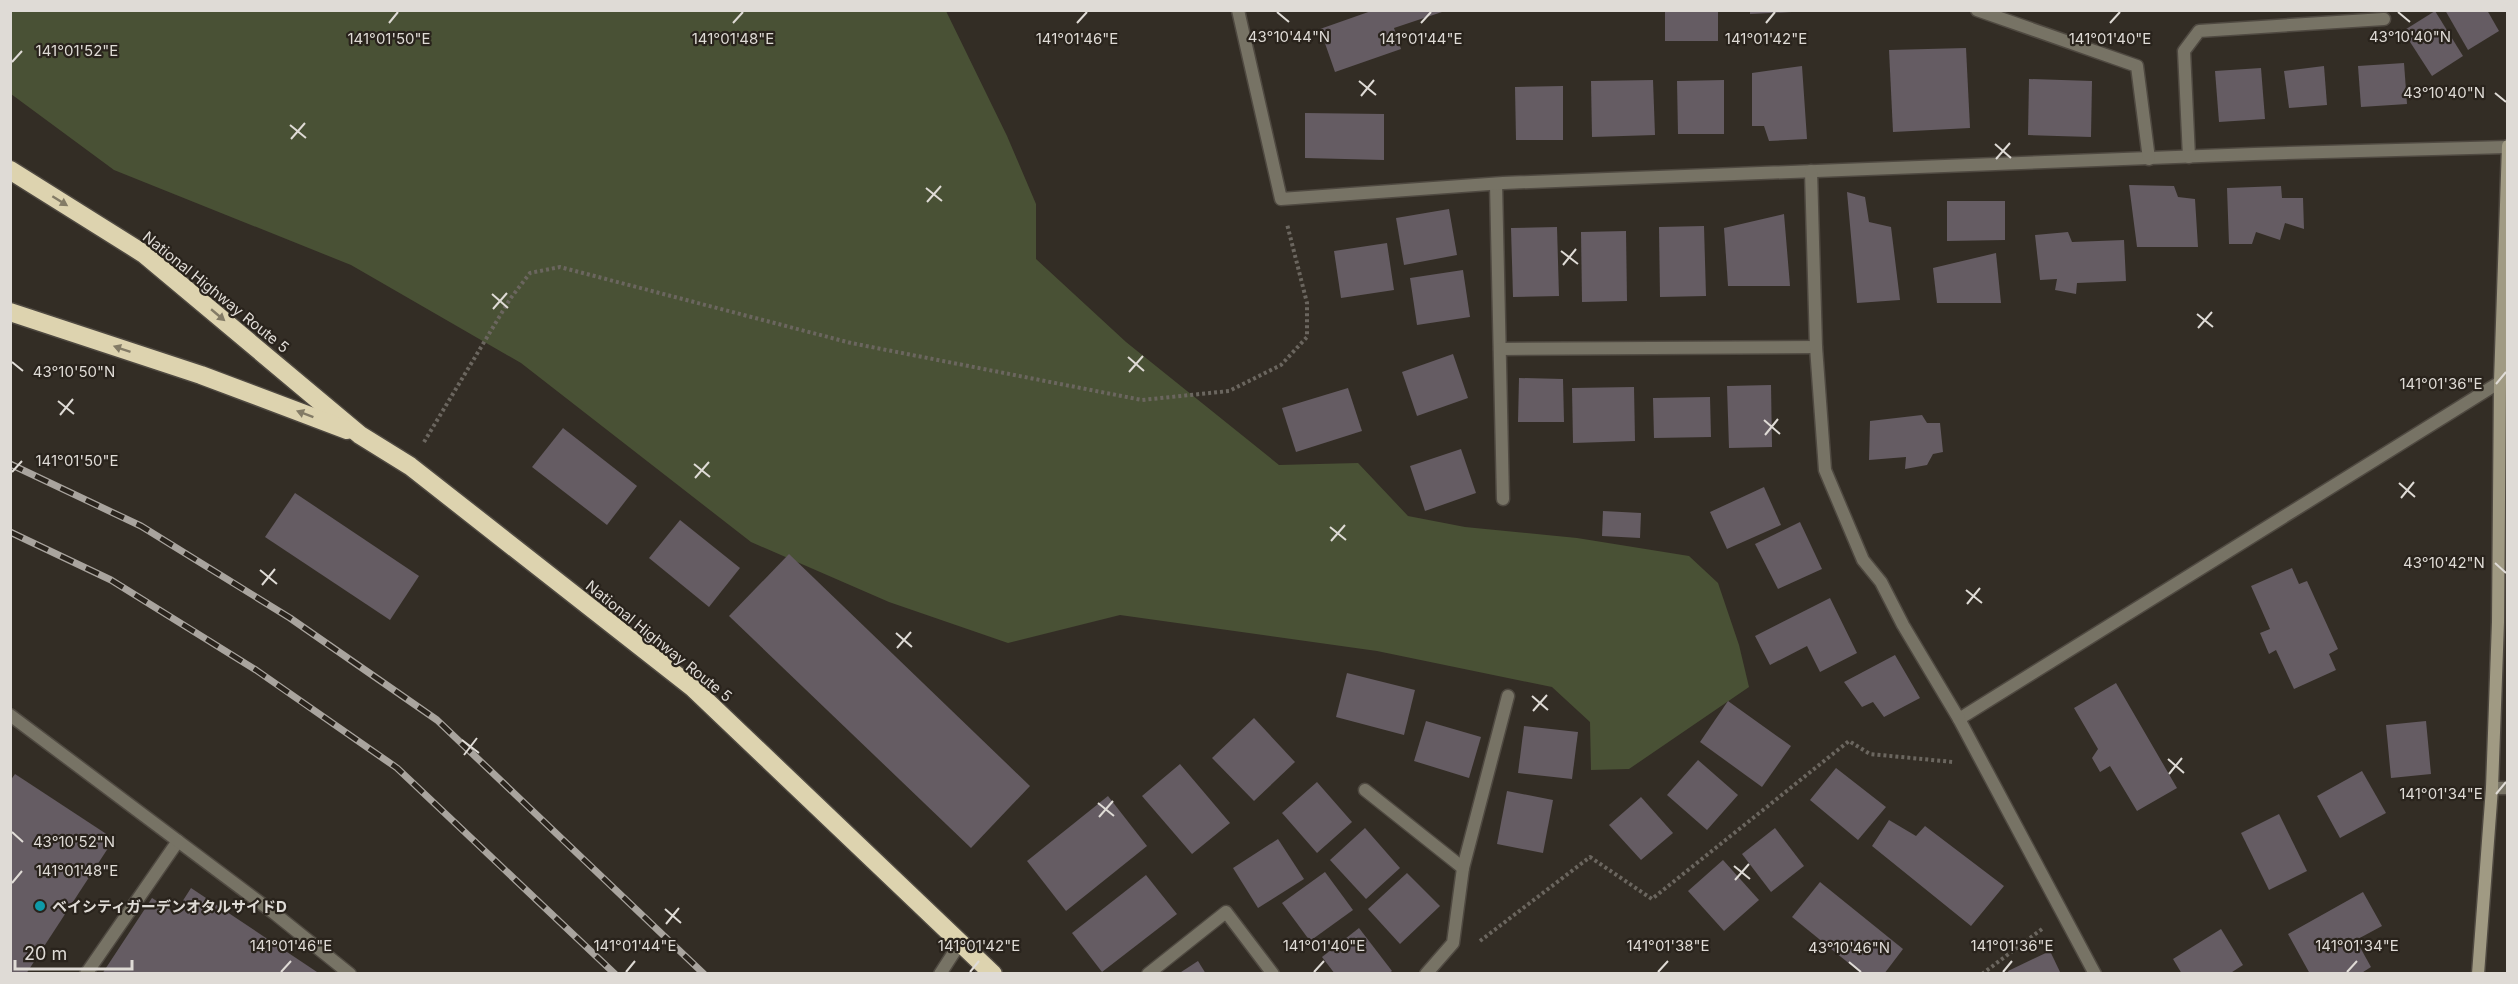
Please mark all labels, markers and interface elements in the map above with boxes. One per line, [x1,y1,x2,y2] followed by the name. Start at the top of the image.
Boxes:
[1248,27,1330,46] text: 43°10'44"N
[2369,27,2451,46] text: 43°10'40"N
[347,29,431,48] text: 141°01'50"E
[692,29,774,48] text: 141°01'48"E
[1036,29,1118,48] text: 141°01'46"E
[1380,29,1462,48] text: 141°01'44"E
[1725,29,1807,48] text: 141°01'42"E
[2069,29,2151,48] text: 141°01'40"E
[36,41,118,60] text: 141°01'52"E
[2403,83,2485,102] text: 43°10'40"N
[52,196,68,207] one-way arrow
[139,227,293,357] street label: National Highway Route 5
[210,309,226,322] one-way arrow
[112,343,130,353] one-way arrow
[33,362,115,381] text: 43°10'50"N
[2399,374,2483,393] text: 141°01'36"E
[296,409,314,419] one-way arrow
[35,451,119,470] text: 141°01'50"E
[2403,553,2485,572] text: 43°10'42"N
[582,576,736,706] street label: National Highway Route 5
[2399,784,2483,803] text: 141°01'34"E
[33,832,115,851] text: 43°10'52"N
[36,861,118,880] text: 141°01'48"E
[52,897,287,916] place label: ベイシティガーデンオタルサイドD
[33,899,47,913] marker: ベイシティガーデンオタルサイドD
[15,933,132,971] scale bar
[250,936,332,955] text: 141°01'46"E
[594,936,676,955] text: 141°01'44"E
[938,936,1020,955] text: 141°01'42"E
[1283,936,1365,955] text: 141°01'40"E
[1626,936,1710,955] text: 141°01'38"E
[1970,936,2054,955] text: 141°01'36"E
[2315,936,2399,955] text: 141°01'34"E
[1808,938,1890,957] text: 43°10'46"N
[24,943,67,964] text: 20 m

